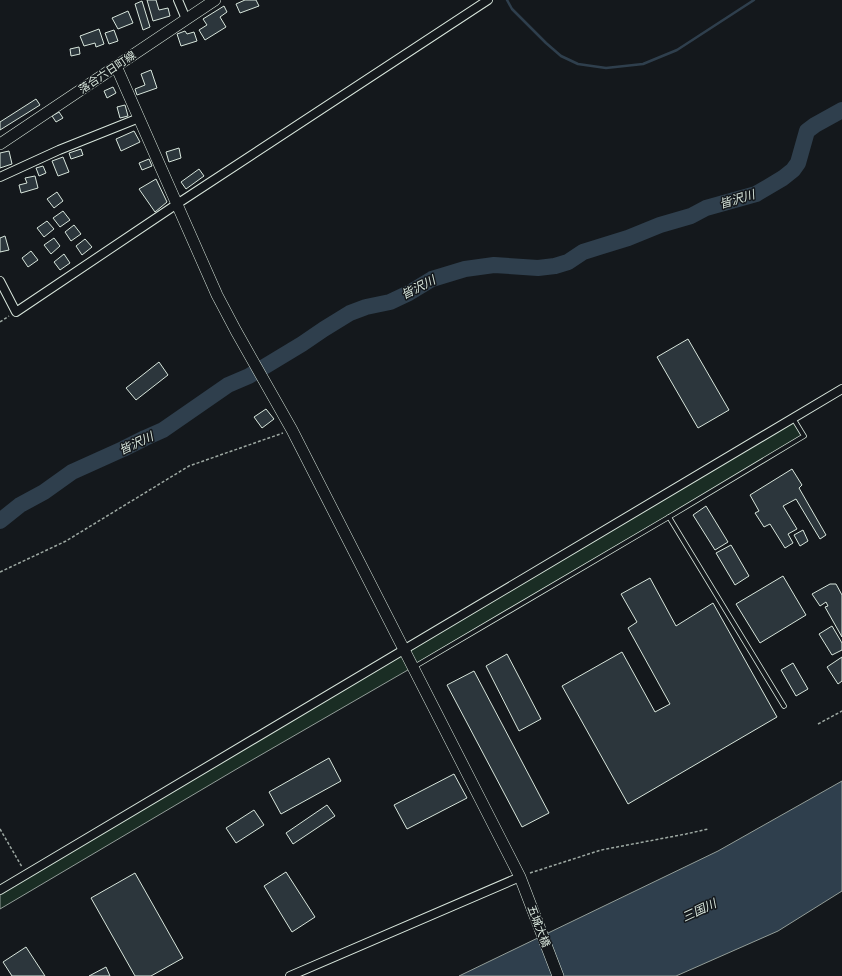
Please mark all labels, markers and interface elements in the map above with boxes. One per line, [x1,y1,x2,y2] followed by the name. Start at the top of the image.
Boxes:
[76,48,138,96] street label: 落合六日町線
[718,186,758,211] water label: 皆沢川
[399,271,439,302] water label: 皆沢川
[117,428,157,457] water label: 皆沢川
[680,895,720,924] water label: 三国川
[525,903,553,949] street label: 五城大橋

